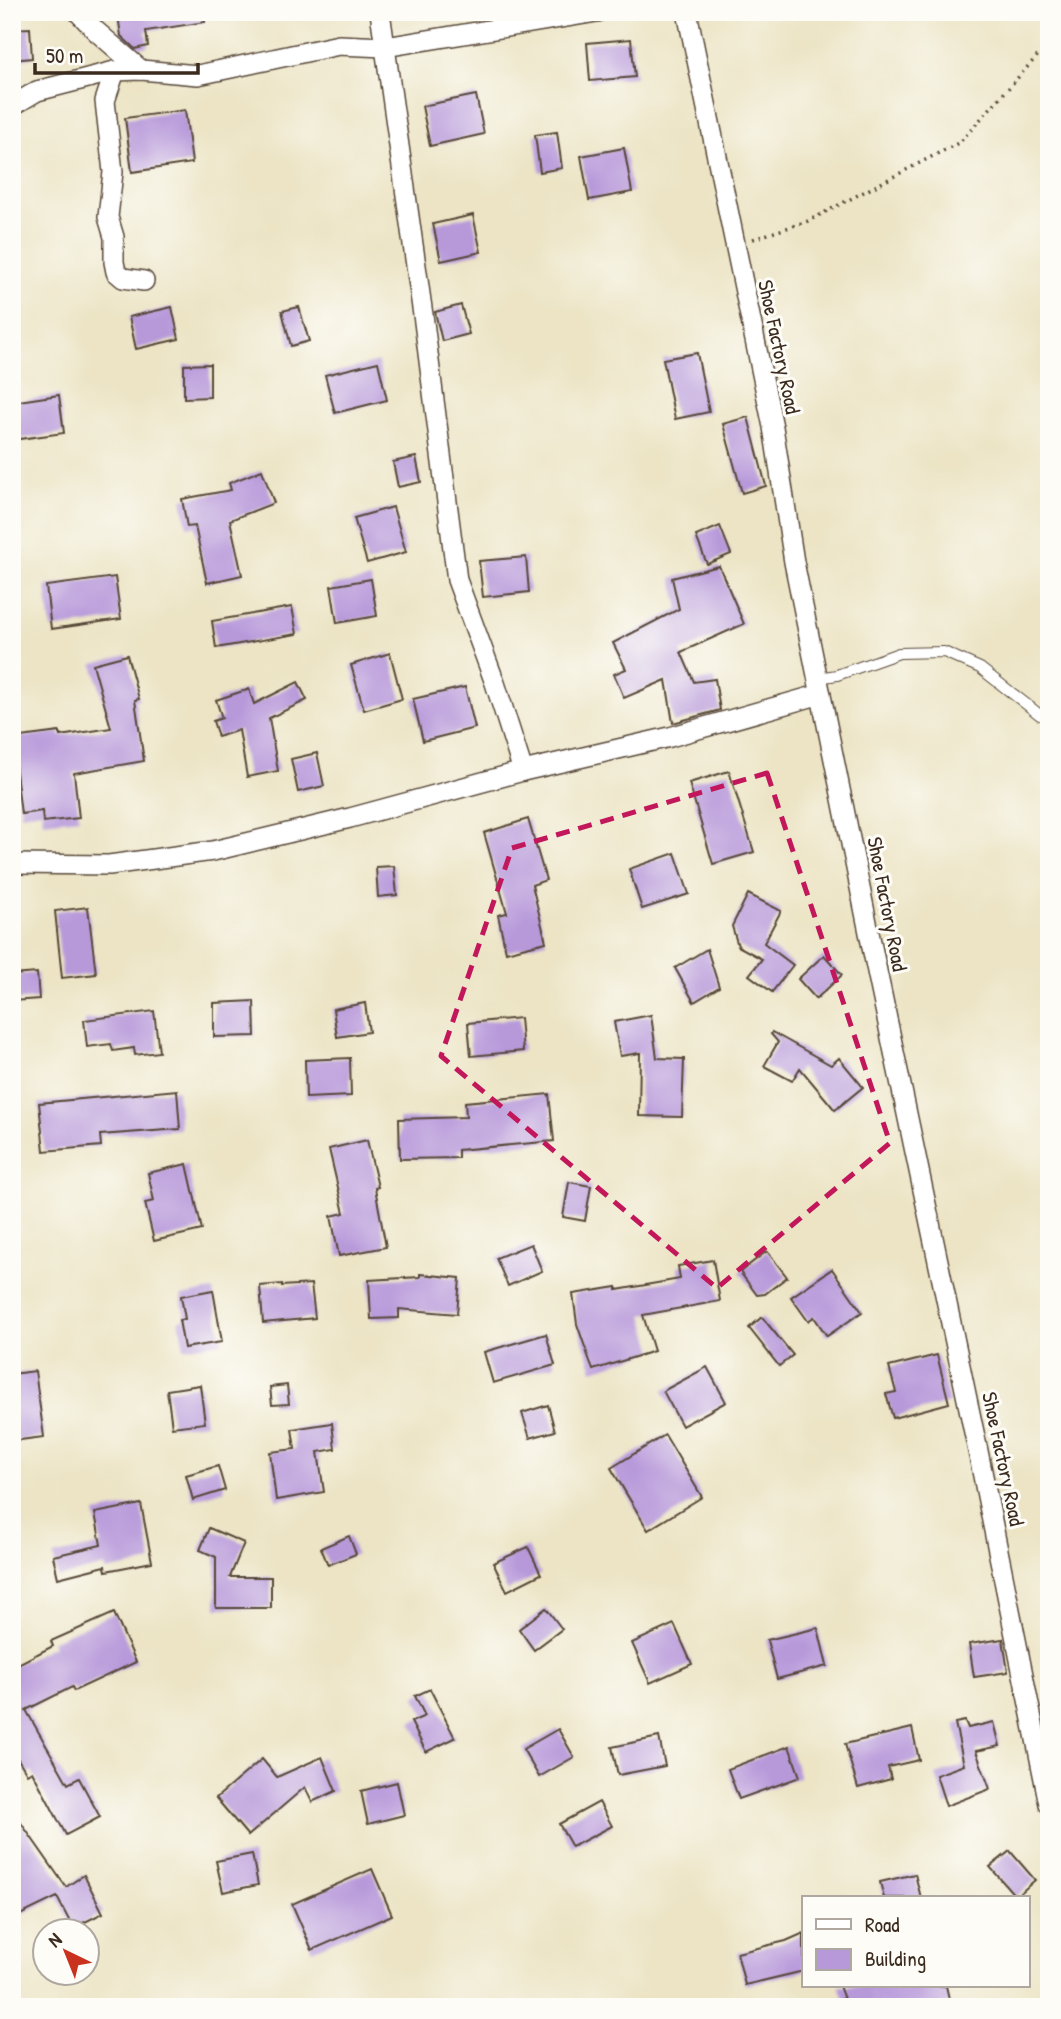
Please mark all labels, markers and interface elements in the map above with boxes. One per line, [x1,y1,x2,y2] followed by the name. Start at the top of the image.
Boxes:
[35,32,198,76] scale bar
[46,41,83,70] text: 50 m
[751,277,808,417] street label: Shoe Factory Road
[860,834,915,974] street label: Shoe Factory Road
[975,1389,1032,1529] street label: Shoe Factory Road
[802,1896,1030,1988] legend
[865,1910,899,1939] text: Road
[32,1918,102,1988] north arrow
[42,1927,67,1953] text: N
[865,1944,926,1973] text: Building

